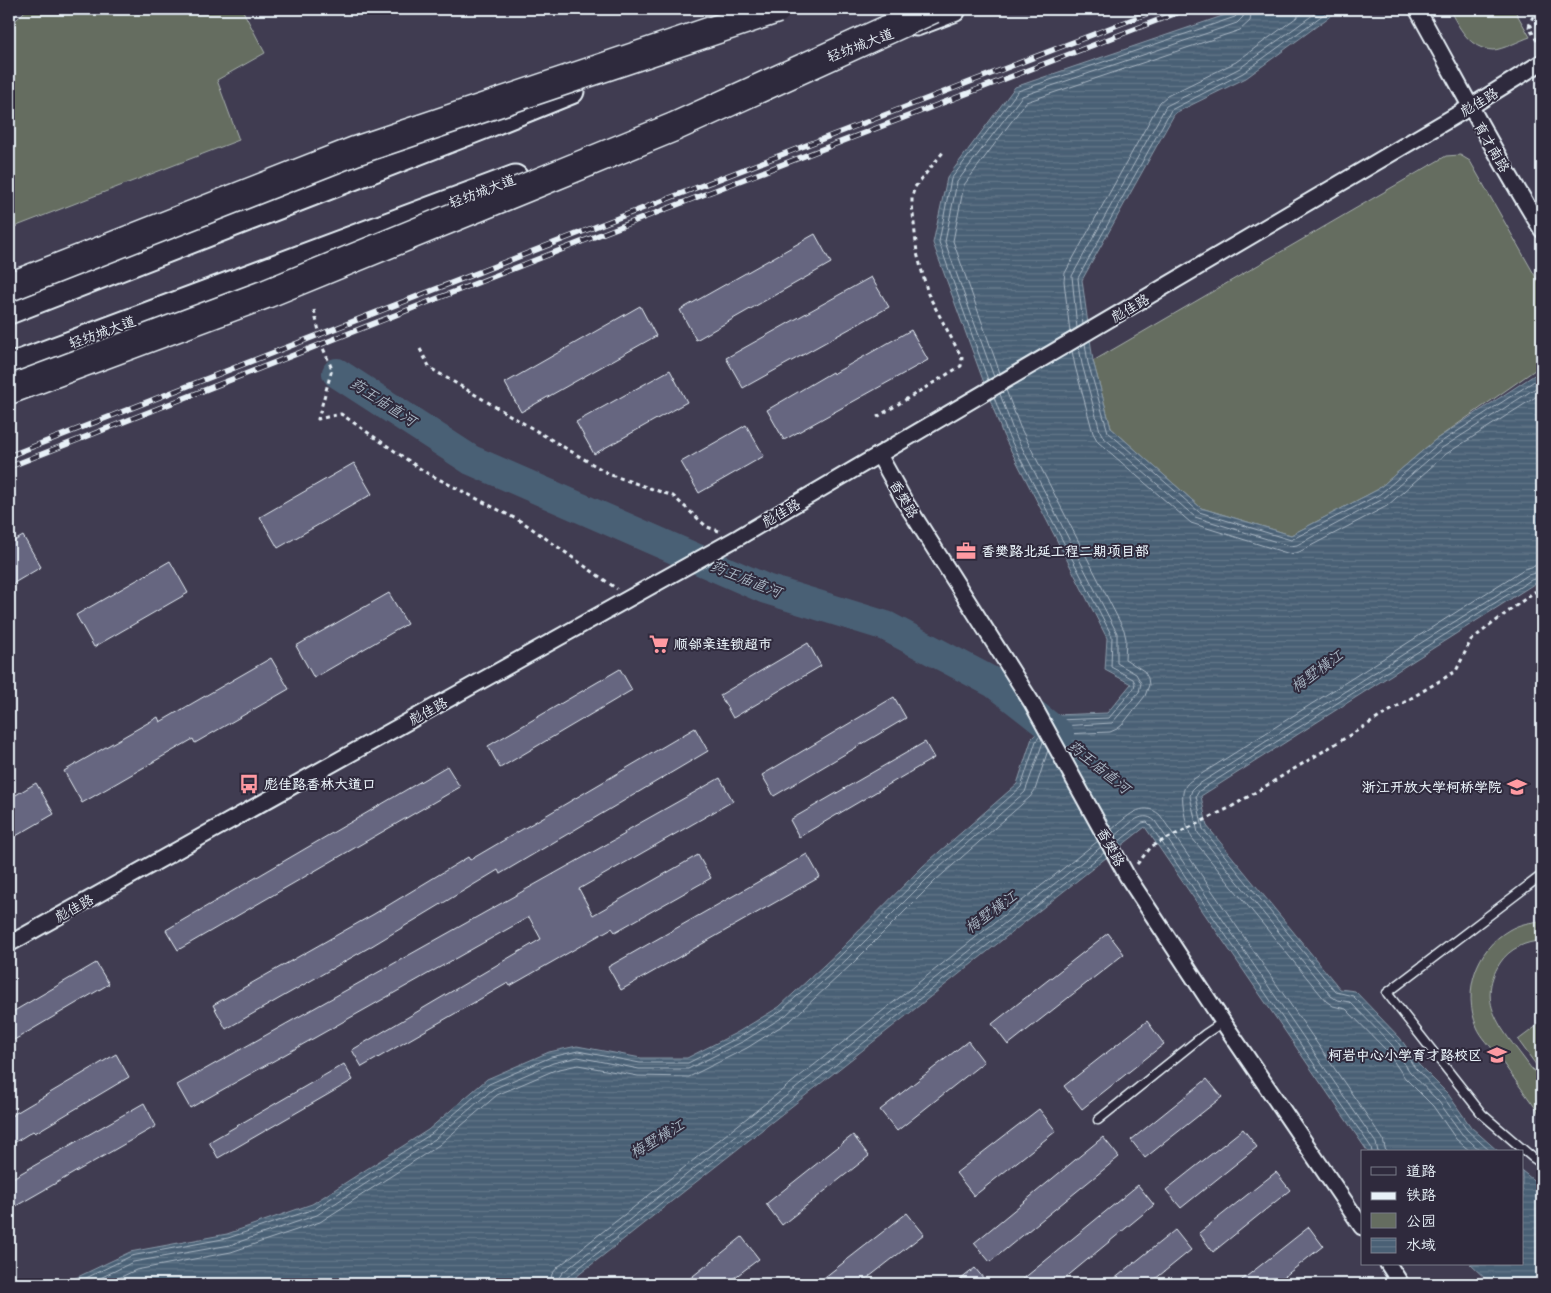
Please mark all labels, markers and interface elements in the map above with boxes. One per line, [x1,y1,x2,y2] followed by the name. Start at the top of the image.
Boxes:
[824,25,896,66] street label: 轻纺城大道
[1457,84,1502,121] street label: 彪佳路
[1470,119,1513,176] street label: 育才南路
[446,171,518,212] street label: 轻纺城大道
[1108,291,1153,326] street label: 彪佳路
[66,313,138,352] street label: 轻纺城大道
[346,374,422,432] water label: 药王庙直河
[886,477,921,522] street label: 香樊路
[759,496,804,531] street label: 彪佳路
[955,540,977,562] office icon: 香樊路北延工程二期项目部
[981,543,1149,560] place label: 香樊路北延工程二期项目部
[707,557,787,603] water label: 药王庙直河
[648,633,670,655] supermarket icon: 顺邻亲连锁超市
[674,636,772,653] place label: 顺邻亲连锁超市
[1287,646,1348,697] water label: 梅墅横江
[406,694,451,729] street label: 彪佳路
[1064,736,1136,800] water label: 药王庙直河
[238,773,260,795] bus stop icon: 彪佳路香林大道口
[264,776,376,793] place label: 彪佳路香林大道口
[1506,776,1528,798] school or university icon: 浙江开放大学柯桥学院
[1362,779,1502,796] place label: 浙江开放大学柯桥学院
[1093,825,1128,870] street label: 香樊路
[961,887,1022,938] water label: 梅墅横江
[52,891,97,926] street label: 彪佳路
[1486,1044,1508,1066] school or university icon: 柯岩中心小学育才路校区
[1328,1047,1482,1064] place label: 柯岩中心小学育才路校区
[627,1115,689,1163] water label: 梅墅横江
[1361,1150,1524,1266] legend
[1406,1162,1436,1181] text: 道路
[1406,1186,1436,1205] text: 铁路
[1406,1212,1436,1231] text: 公园
[1406,1236,1436,1255] text: 水域

